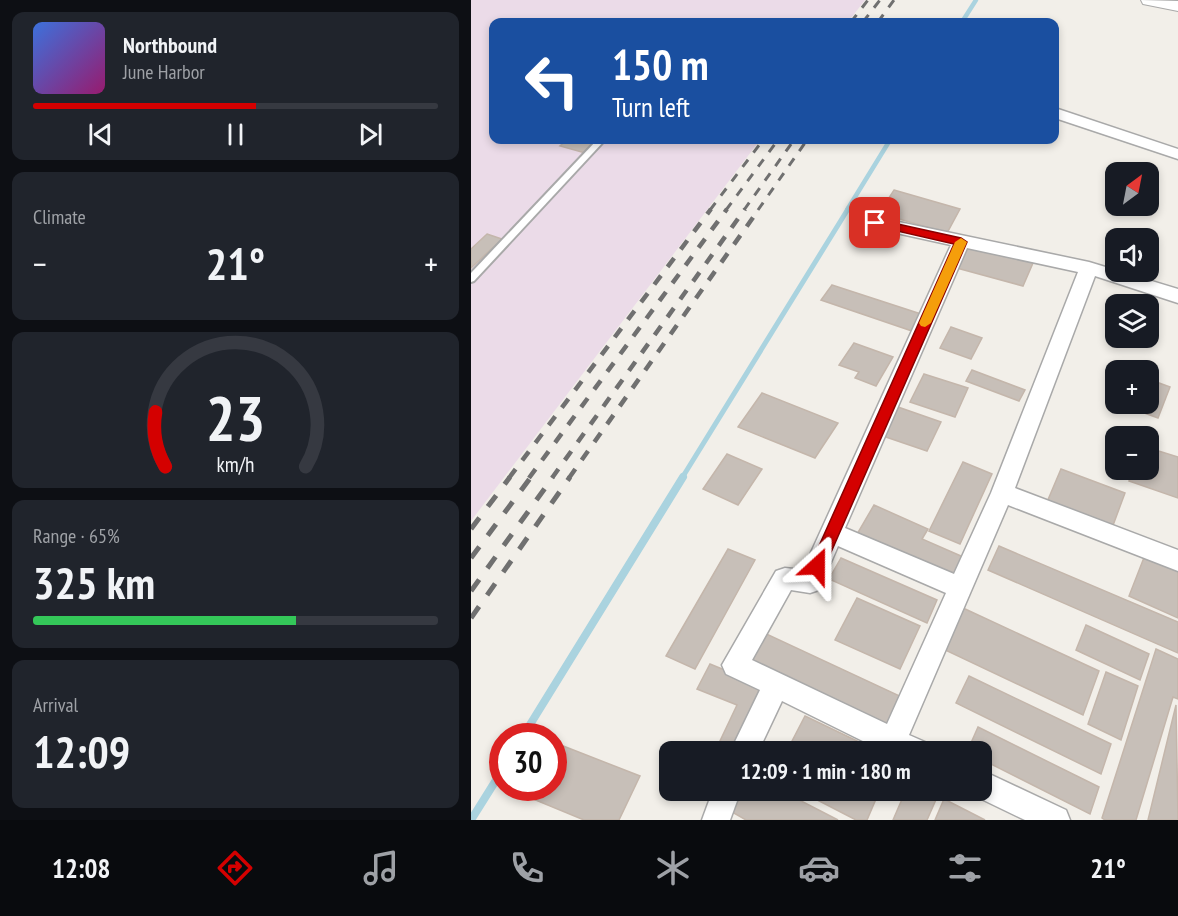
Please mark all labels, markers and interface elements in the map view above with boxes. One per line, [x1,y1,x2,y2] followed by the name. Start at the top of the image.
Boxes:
[123,31,217,59] text: Northbound
[612,37,709,92] text: 150 m
[513,42,591,120] icon: left
[123,59,205,85] text: June Harbor
[612,90,690,124] text: Turn left
[84,118,117,151] icon: previous
[219,118,252,151] icon: pause
[354,118,387,151] icon: next
[1105,162,1159,216] north arrow
[1105,162,1159,480] map controls
[849,197,900,248] pin
[33,204,86,230] text: Climate
[858,206,891,239] icon: arrive
[1105,228,1159,282] button: sound
[206,234,265,292] text: 21°
[33,242,47,285] text: −
[424,242,438,285] text: +
[1105,294,1159,348] button: layers
[1105,360,1159,414] button: +
[206,377,265,458] text: 23
[1105,426,1159,480] button: −
[216,450,255,478] text: km/h
[33,523,120,549] text: Range · 65%
[785,534,849,598] position arrow
[33,553,155,611] text: 325 km
[33,692,78,718] text: Arrival
[33,722,130,780] text: 12:09
[489,723,567,801] speed limit sign: 30
[740,757,911,785] text: 12:09 · 1 min · 180 m
[214,847,256,889] icon: directions
[360,847,402,889] icon: music
[506,847,548,889] icon: phone
[652,847,694,889] icon: climate
[798,847,840,889] icon: car
[944,847,986,889] icon: filters
[52,851,110,885] text: 12:08
[1090,851,1126,885] text: 21°

